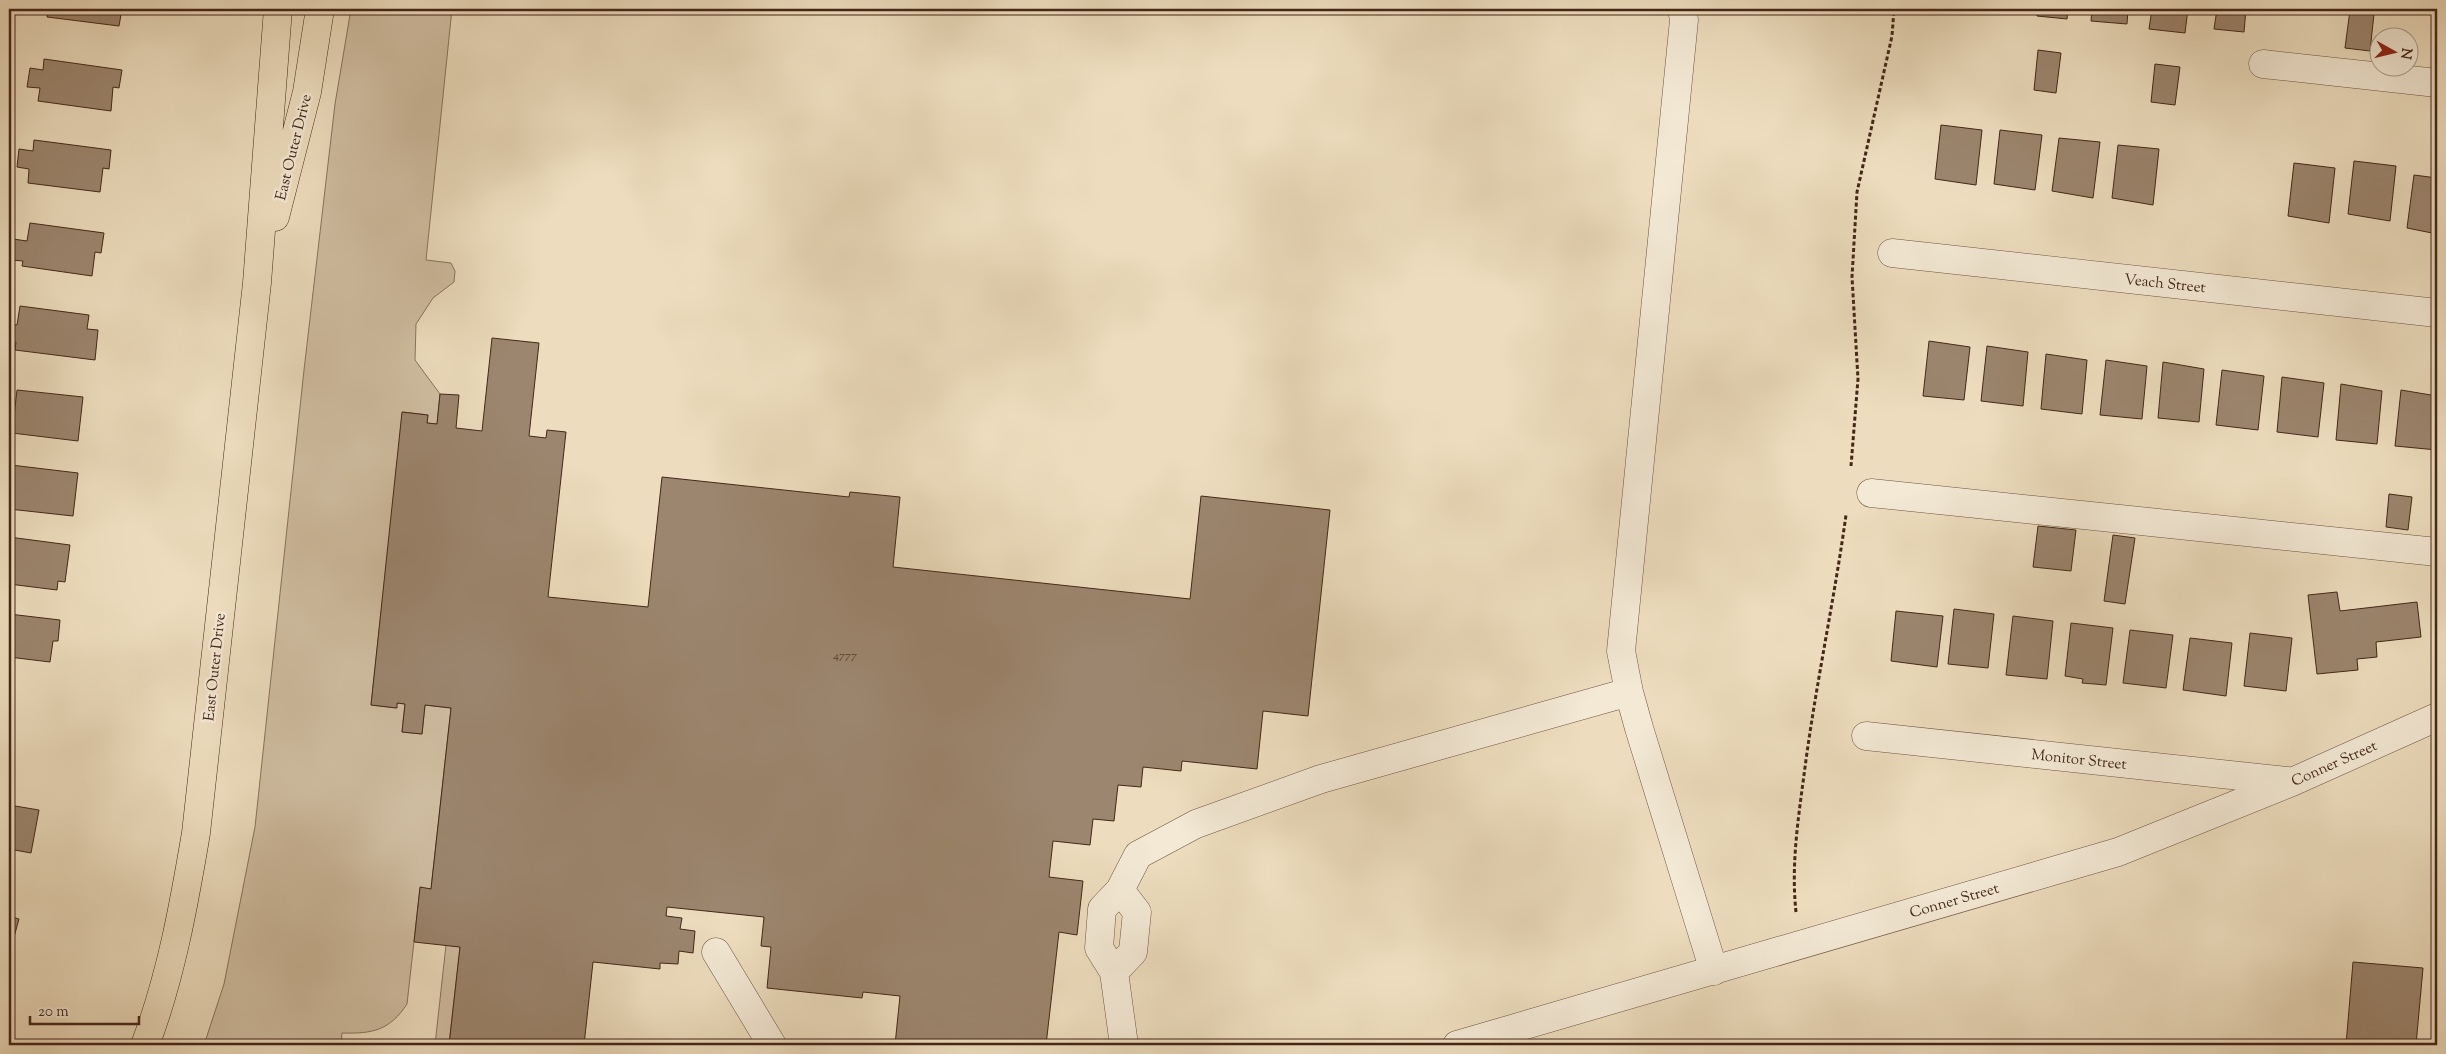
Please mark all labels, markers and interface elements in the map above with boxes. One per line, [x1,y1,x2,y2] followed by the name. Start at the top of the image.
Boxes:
[2368,28,2418,78] north arrow
[2394,47,2416,60] text: N
[271,92,318,203] street label: East Outer Drive
[2123,270,2207,299] street label: Veach Street
[199,612,232,722] street label: East Outer Drive
[833,647,857,665] house number: 4777
[2288,736,2381,793] street label: Conner Street
[2030,745,2128,776] street label: Monitor Street
[1907,879,2002,924] street label: Conner Street
[30,994,139,1026] scale bar
[38,1002,69,1023] text: 20 m

